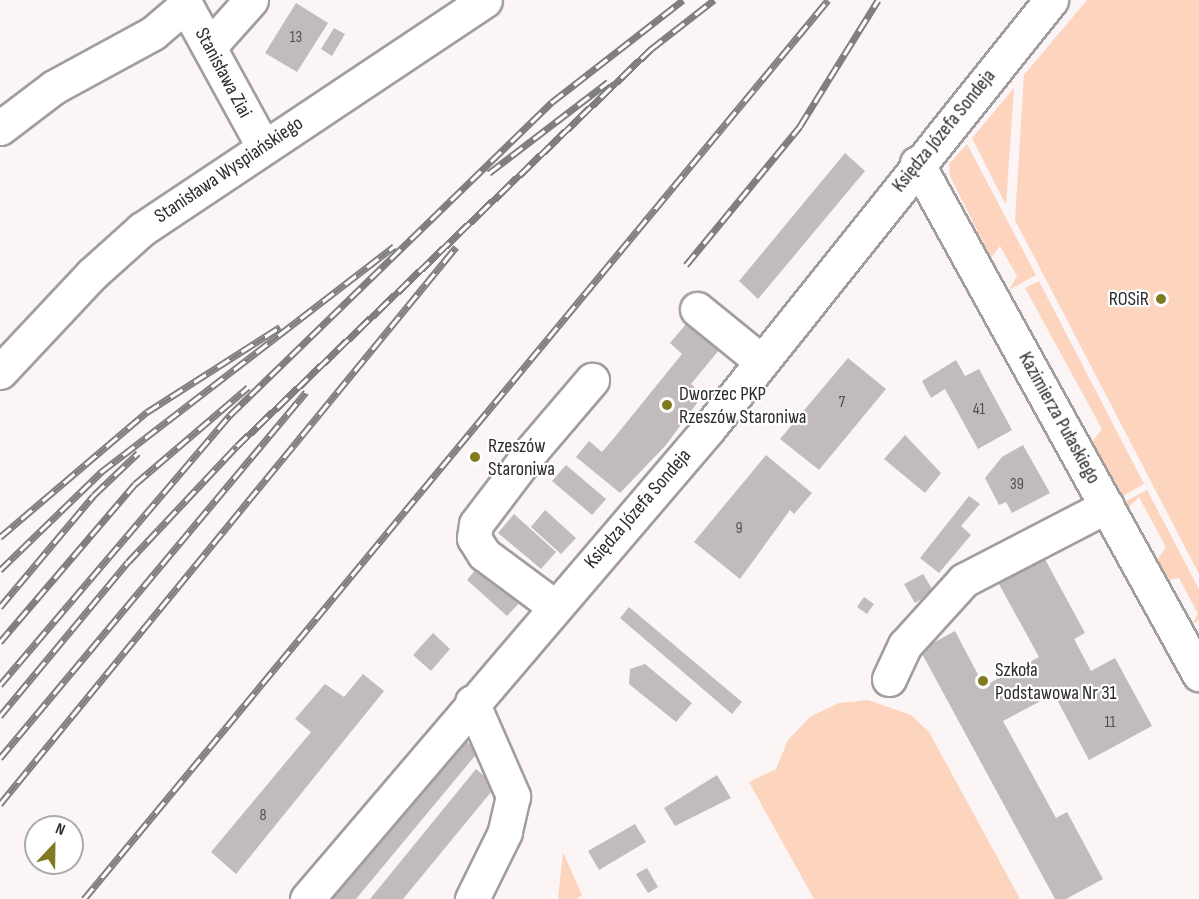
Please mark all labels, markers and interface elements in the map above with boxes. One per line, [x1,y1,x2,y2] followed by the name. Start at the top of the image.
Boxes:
[189,24,257,122] street label: Stanisława Ziai
[290,28,302,48] house number: 13
[887,65,1001,197] street label: Księdza Józefa Sondeja
[150,111,308,229] street label: Stanisława Wyspiańskiego
[1109,287,1149,311] place label: ROSiR
[1154,292,1168,306] marker: ROSiR
[1013,348,1105,488] street label: Kazimierza Pułaskiego
[679,382,807,429] place label: Dworzec PKP Rzeszów Staroniwa
[839,393,845,413] house number: 7
[660,398,674,412] marker: Dworzec PKP Rzeszów Staroniwa
[973,400,985,420] house number: 41
[488,434,555,481] place label: Rzeszów Staroniwa
[579,444,697,574] street label: Księdza Józefa Sondeja
[466,448,484,466] marker: Rzeszów Staroniwa
[1010,475,1024,495] house number: 39
[735,519,743,539] house number: 9
[995,658,1117,705] place label: Szkoła Podstawowa Nr 31
[976,674,990,688] marker: Szkoła Podstawowa Nr 31
[1104,713,1116,733] house number: 11
[259,806,267,826] house number: 8
[24,815,84,875] north arrow
[53,819,68,840] text: N

